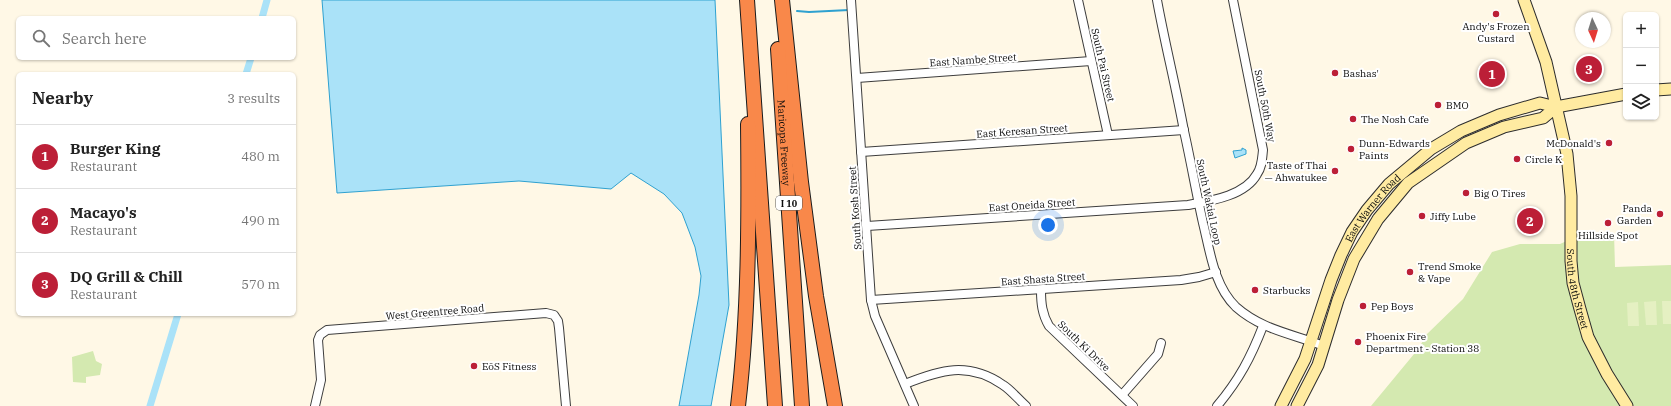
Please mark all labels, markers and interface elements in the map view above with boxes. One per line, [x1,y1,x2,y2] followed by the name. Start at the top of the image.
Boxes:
[1491,9,1501,19] marker: Andy's Frozen Custard
[1575,12,1611,48] north arrow
[1623,12,1659,120] map controls
[1623,12,1659,48] button: +
[16,16,296,60] search box
[1462,20,1530,45] place label: Andy's Frozen Custard
[30,27,52,49] icon: search
[1088,27,1118,103] street label: South Pai Street
[62,29,147,48] text: Search here
[1623,48,1659,84] button: −
[929,50,1017,70] street label: East Nambe Street
[1576,54,1602,84] pin: 3
[1479,59,1505,89] pin: 1
[1343,67,1379,80] place label: Bashas'
[1330,68,1340,78] marker: Bashas'
[1252,69,1279,144] street label: South 50th Way
[1623,84,1659,120] button: layers
[32,87,93,109] text: Nearby
[227,90,280,107] text: 3 results
[775,99,794,187] street label: Maricopa Freeway
[1446,99,1469,112] place label: BMO
[1433,100,1443,110] marker: BMO
[1361,113,1429,126] place label: The Nosh Cafe
[1348,114,1358,124] marker: The Nosh Cafe
[976,121,1069,141] street label: East Keresan Street
[1359,137,1430,162] place label: Dunn-Edwards Paints
[1546,137,1601,150] place label: McDonald's
[1604,138,1614,148] marker: McDonald's
[70,139,160,158] text: Burger King
[1346,144,1356,154] marker: Dunn-Edwards Paints
[41,148,49,165] text: 1
[241,148,280,165] text: 480 m
[1525,153,1562,166] place label: Circle K
[1512,154,1522,164] marker: Circle K
[70,158,137,175] text: Restaurant
[1194,158,1224,246] street label: South Wakial Loop
[1265,159,1327,184] place label: Taste of Thai — Ahwatukee
[846,165,864,250] street label: South Kosh Street
[1330,166,1340,176] marker: Taste of Thai — Ahwatukee
[1342,171,1403,244] street label: East Warner Road
[1474,187,1526,200] place label: Big O Tires
[1461,188,1471,198] marker: Big O Tires
[988,195,1076,215] street label: East Oneida Street
[776,196,802,210] road number: I 10
[1617,202,1653,227] place label: Panda Garden
[70,203,137,222] text: Macayo's
[1517,206,1543,236] pin: 2
[1655,209,1665,219] marker: Panda Garden
[1430,210,1476,223] place label: Jiffy Lube
[1417,211,1427,221] marker: Jiffy Lube
[41,212,49,229] text: 2
[241,212,280,229] text: 490 m
[1038,215,1058,235] your location
[1603,218,1613,228] marker: Hillside Spot
[70,222,137,239] text: Restaurant
[1578,229,1638,242] place label: Hillside Spot
[1564,249,1592,331] street label: South 48th Street
[1418,260,1481,285] place label: Trend Smoke & Vape
[70,267,183,286] text: DQ Grill & Chill
[1405,267,1415,277] marker: Trend Smoke & Vape
[1000,270,1086,288] street label: East Shasta Street
[41,276,49,293] text: 3
[241,276,280,293] text: 570 m
[1263,284,1310,297] place label: Starbucks
[1250,285,1260,295] marker: Starbucks
[70,286,137,303] text: Restaurant
[1371,300,1413,313] place label: Pep Boys
[385,301,485,323] street label: West Greentree Road
[1358,301,1368,311] marker: Pep Boys
[1055,318,1113,374] street label: South Ki Drive
[1366,330,1479,355] place label: Phoenix Fire Department - Station 38
[1353,337,1363,347] marker: Phoenix Fire Department - Station 38
[482,360,536,373] place label: EōS Fitness
[469,361,479,371] marker: EōS Fitness

